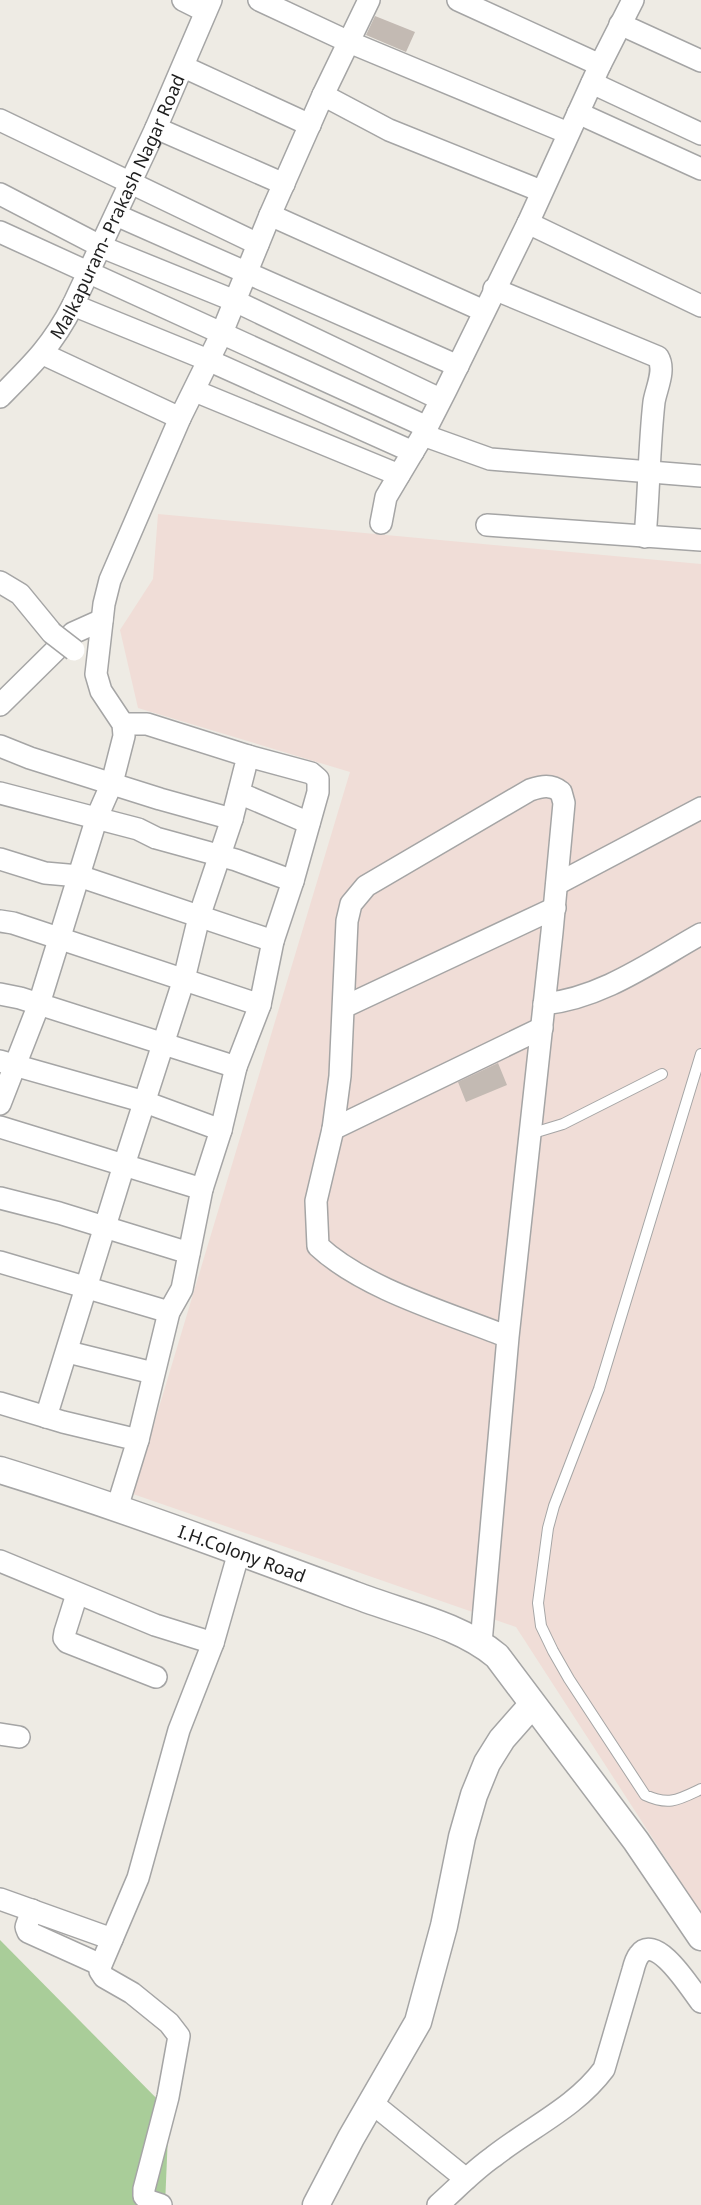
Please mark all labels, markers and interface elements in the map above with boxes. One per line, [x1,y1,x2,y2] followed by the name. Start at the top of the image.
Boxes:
[44,70,190,344] street label: Malkapuram- Prakash Nagar Road
[175,1519,309,1588] street label: I.H.Colony Road

